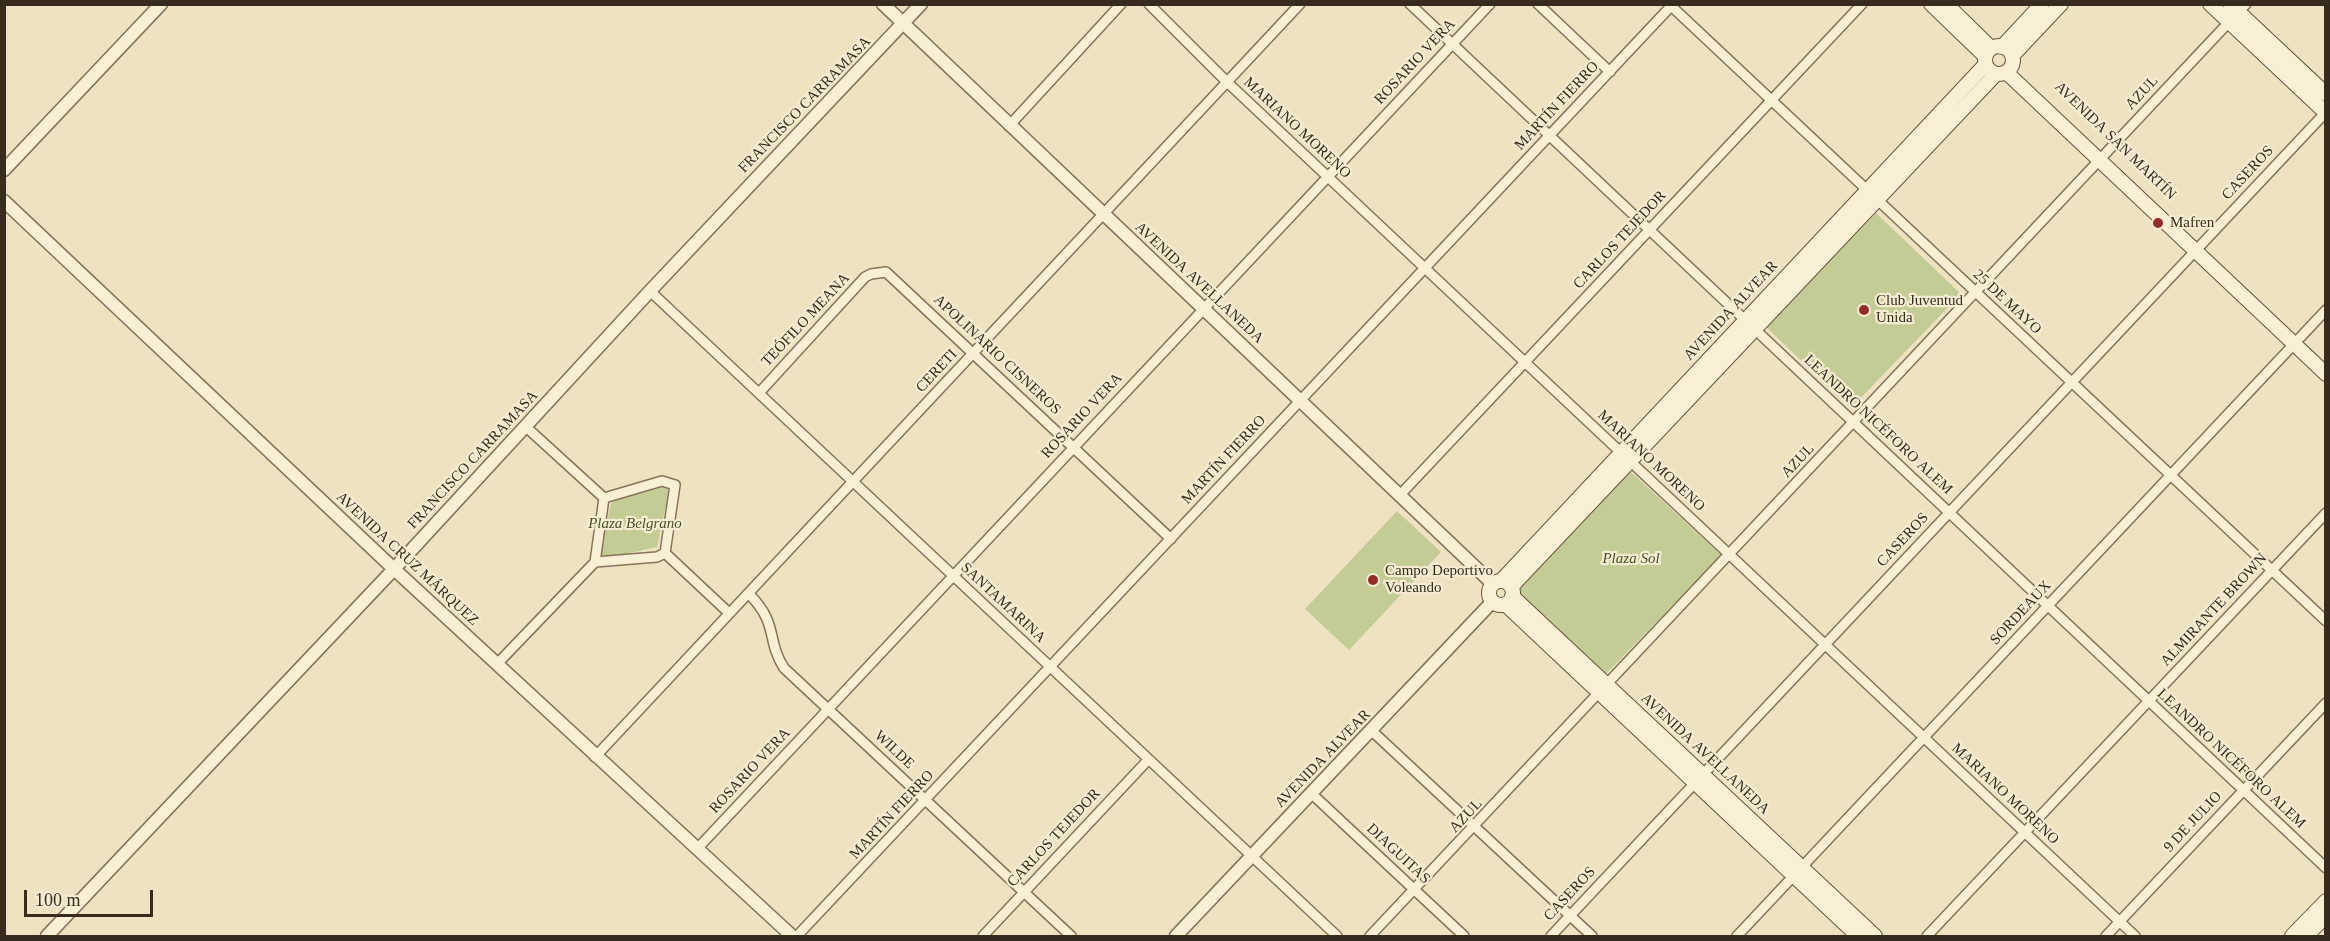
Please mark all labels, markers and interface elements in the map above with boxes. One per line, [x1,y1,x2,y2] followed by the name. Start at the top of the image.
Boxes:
[1371,15,1459,109] street label: ROSARIO VERA
[735,33,875,177] street label: FRANCISCO CARRAMASA
[1511,58,1603,154] street label: MARTÍN FIERRO
[2122,72,2162,114] street label: AZUL
[1240,74,1354,182] street label: MARIANO MORENO
[2050,78,2180,204] street label: AVENIDA SAN MARTÍN
[2218,142,2278,204] street label: CASEROS
[1570,187,1670,293] street label: CARLOS TEJEDOR
[2170,214,2214,232] place label: Mafren
[2151,216,2165,230] marker: Mafren
[1131,218,1267,348] street label: AVENIDA AVELLANEDA
[1680,257,1782,365] street label: AVENIDA ALVEAR
[1969,266,2045,338] street label: 25 DE MAYO
[758,270,854,370] street label: TEÓFILO MEANA
[929,291,1065,419] street label: APOLINARIO CISNEROS
[1876,292,1963,327] place label: Club Juventud Unida
[1857,303,1871,317] marker: Club Juventud Unida
[913,346,961,396] street label: CERETI
[1800,351,1956,499] street label: LEANDRO NICÉFORO ALEM
[1038,369,1126,463] street label: ROSARIO VERA
[404,387,542,533] street label: FRANCISCO CARRAMASA
[1594,407,1708,515] street label: MARIANO MORENO
[1178,412,1270,508] street label: MARTÍN FIERRO
[1778,440,1818,482] street label: AZUL
[332,488,482,630] street label: AVENIDA CRUZ MÁRQUEZ
[1873,509,1933,571] street label: CASEROS
[588,515,682,533] park label: Plaza Belgrano
[1602,550,1660,568] park label: Plaza Sol
[2157,550,2271,670] street label: ALMIRANTE BROWN
[957,559,1049,647] street label: SANTAMARINA
[1385,562,1493,597] place label: Campo Deportivo Voleando
[1366,573,1380,587] marker: Campo Deportivo Voleando
[1987,577,2055,649] street label: SORDEAUX
[2153,685,2309,833] street label: LEANDRO NICÉFORO ALEM
[1637,689,1773,819] street label: AVENIDA AVELLANEDA
[1272,706,1374,812] street label: AVENIDA ALVEAR
[706,724,794,818] street label: ROSARIO VERA
[870,727,918,773] street label: WILDE
[1948,740,2062,848] street label: MARIANO MORENO
[846,767,938,863] street label: MARTÍN FIERRO
[1004,785,1104,891] street label: CARLOS TEJEDOR
[2160,788,2226,856] street label: 9 DE JULIO
[1446,795,1486,837] street label: AZUL
[1362,820,1434,888] street label: DIAGUITAS
[1540,863,1600,925] street label: CASEROS
[27,878,156,916] scale bar
[35,890,81,910] text: 100 m

